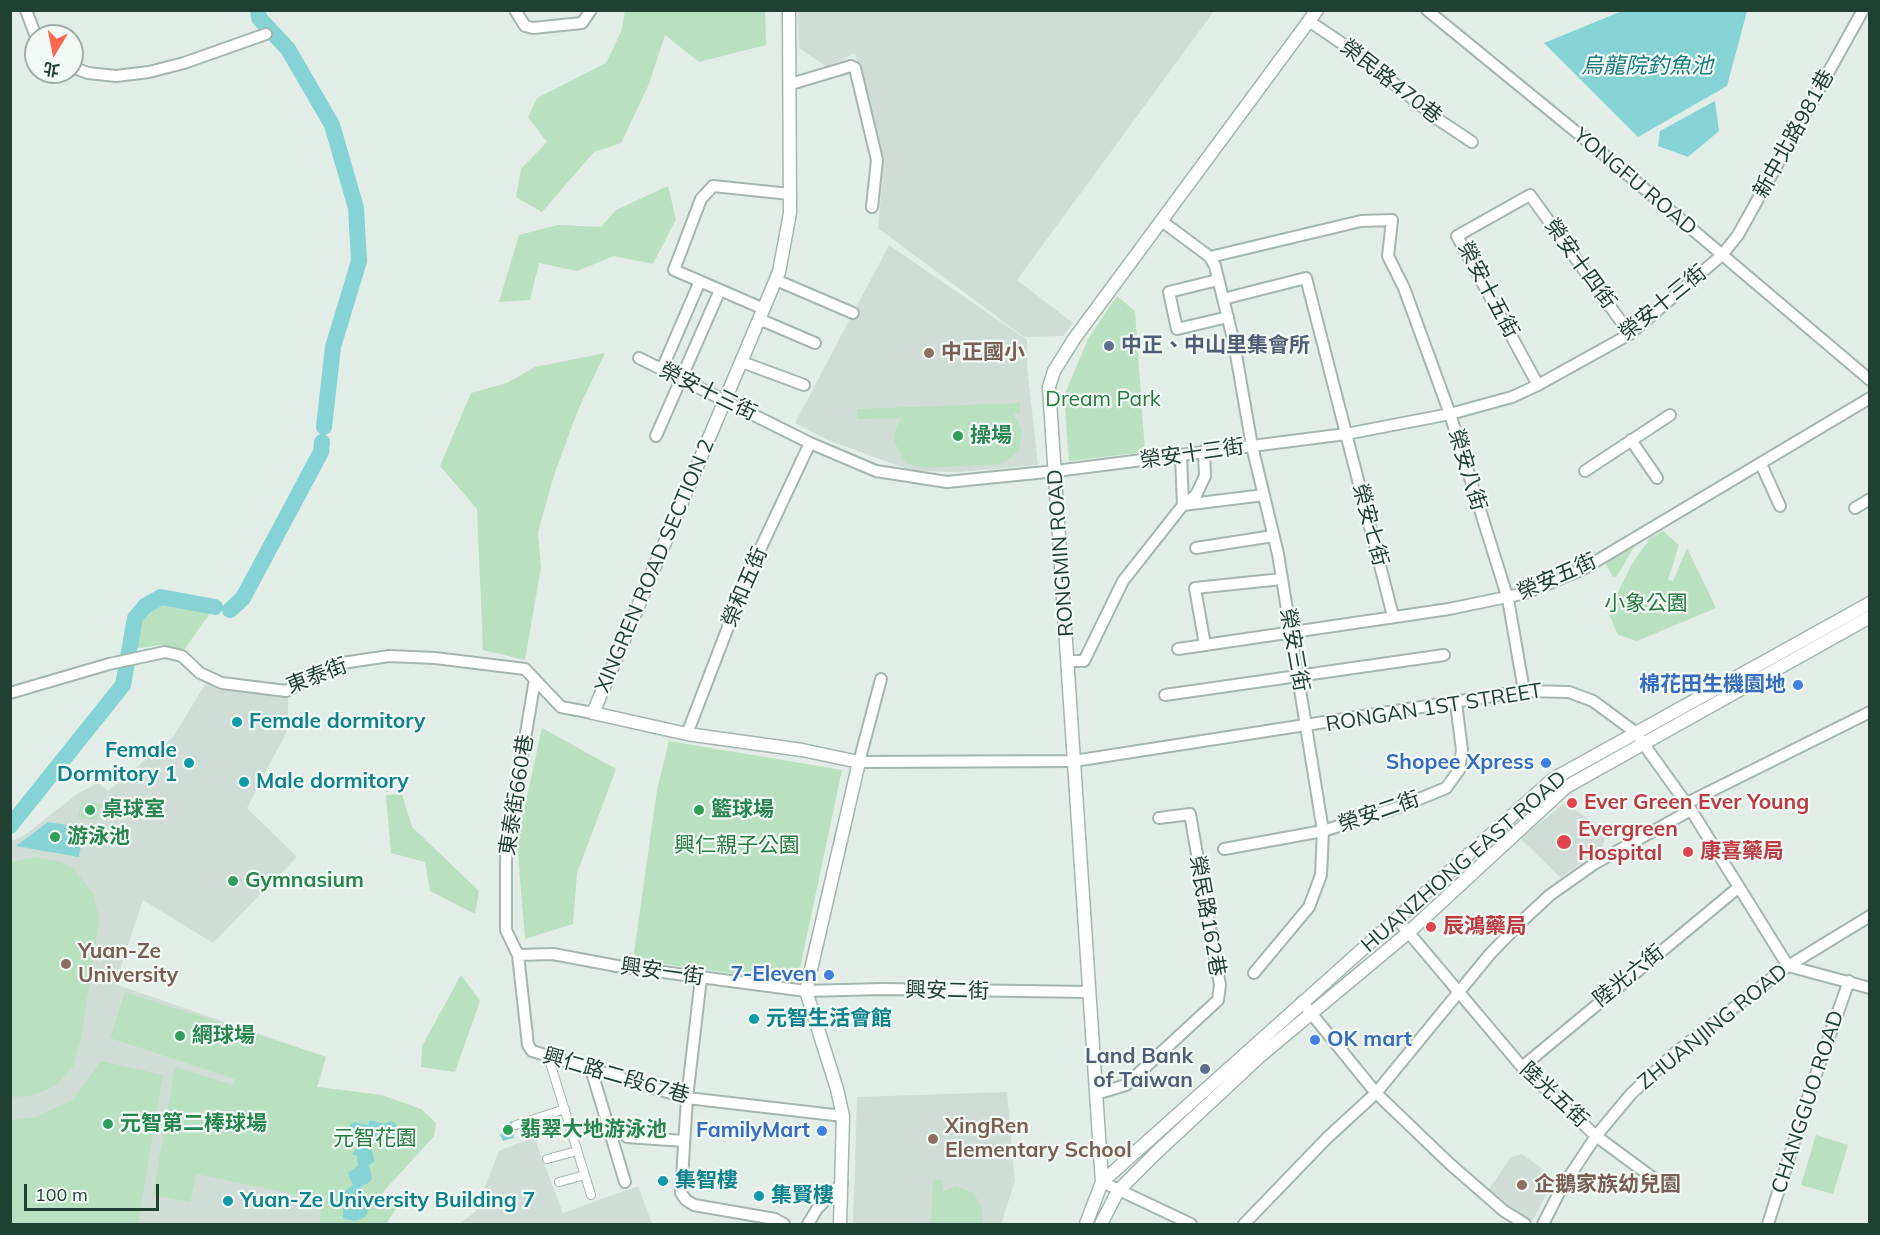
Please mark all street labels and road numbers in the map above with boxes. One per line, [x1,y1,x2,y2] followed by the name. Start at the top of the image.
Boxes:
[1335,35,1447,129] street label: 榮民路470巷
[1748,65,1840,203] street label: 新中北路981巷
[1568,123,1702,241] street label: YONGFU ROAD
[1539,214,1621,314] street label: 榮安十四街
[1452,238,1524,342] street label: 榮安十五街
[1614,260,1712,346] street label: 榮安十三街
[655,358,761,426] street label: 榮安十三街
[1443,426,1491,514] street label: 榮安八街
[1138,434,1246,474] street label: 榮安十三街
[590,436,720,696] street label: XINGREN ROAD SECTION 2
[1043,468,1079,638] street label: RONGMIN ROAD
[1347,481,1393,569] street label: 榮安七街
[717,543,773,631] street label: 榮和五街
[1514,548,1600,606] street label: 榮安五街
[1274,606,1314,694] street label: 榮安三街
[283,653,351,699] street label: 東泰街
[1324,678,1544,738] street label: RONGAN 1ST STREET
[495,733,539,857] street label: 東泰街660巷
[1356,766,1572,958] street label: HUANZHONG EAST ROAD
[1335,786,1423,838] street label: 榮安二街
[1184,854,1230,978] street label: 榮民路162巷
[1588,940,1670,1012] street label: 陸光六街
[619,954,705,990] street label: 興安一街
[1633,959,1793,1095] street label: ZHUANJING ROAD
[905,978,989,1004] street label: 興安二街
[1767,1007,1849,1197] street label: CHANGGUO ROAD
[540,1043,692,1109] street label: 興仁路二段67巷
[1515,1057,1593,1133] street label: 陸光五街

